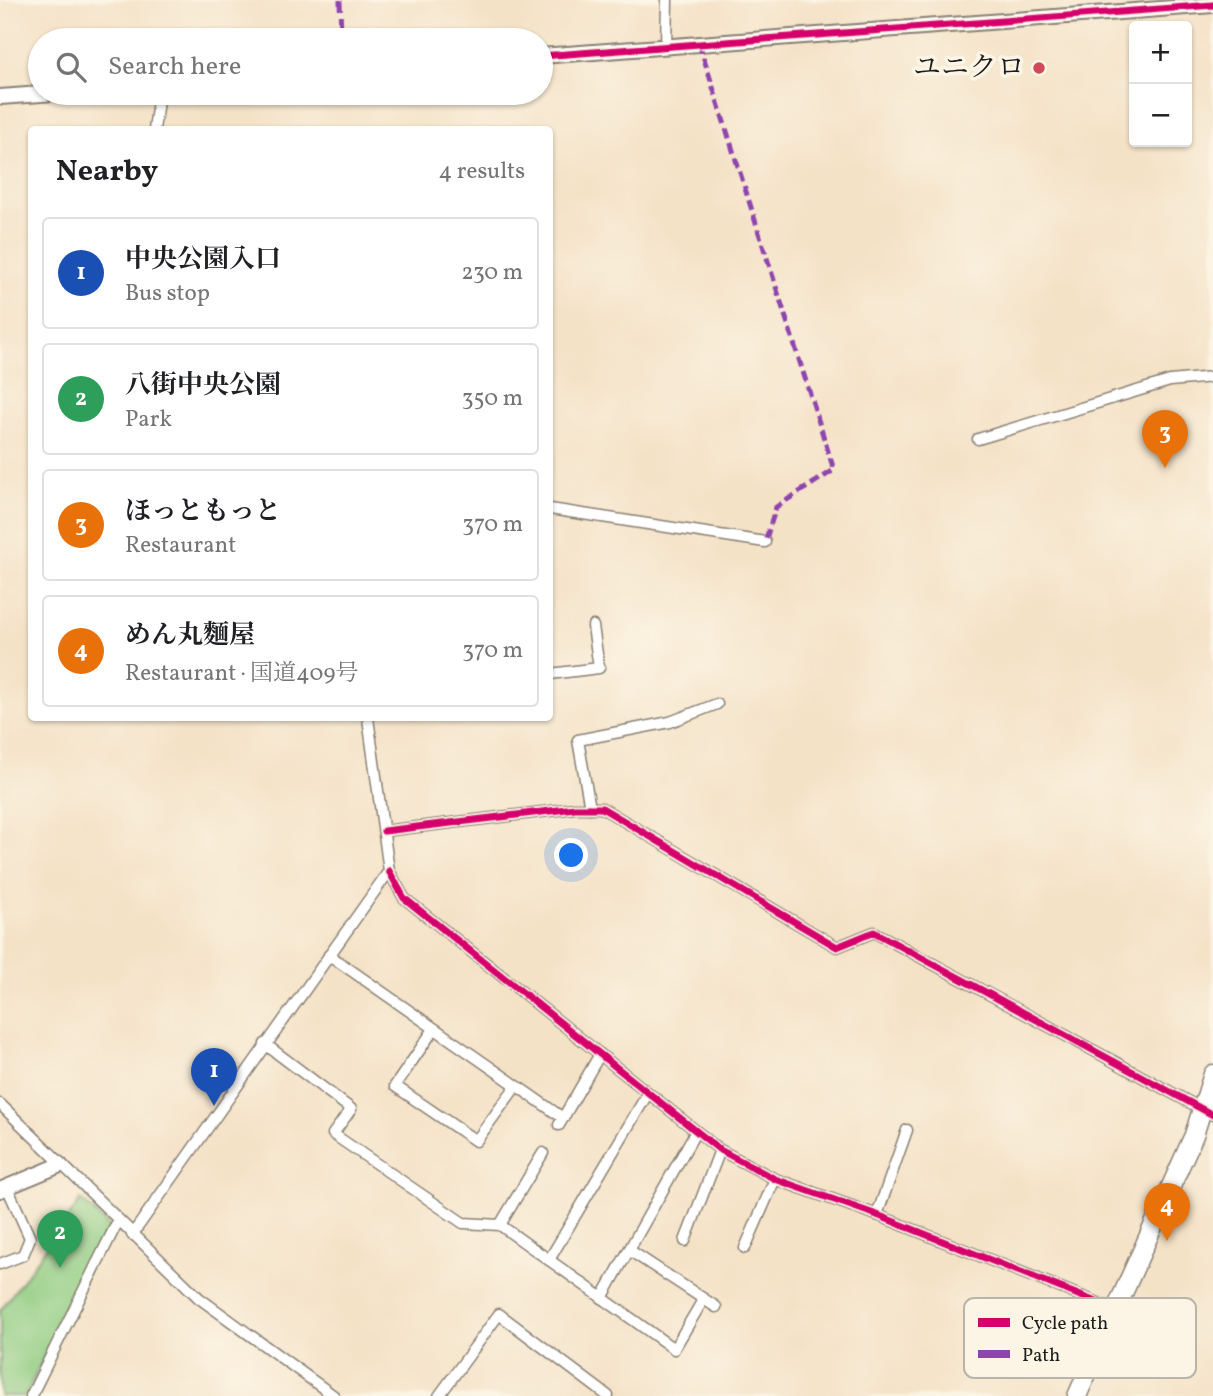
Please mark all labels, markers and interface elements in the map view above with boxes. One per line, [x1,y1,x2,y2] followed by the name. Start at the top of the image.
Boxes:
[1129,21,1192,147] map controls
[1129,21,1192,84] button: +
[28,28,553,105] search box
[52,48,90,86] icon: search
[108,49,241,85] text: Search here
[913,49,1025,88] place label: ユニクロ
[1031,60,1047,76] marker: ユニクロ
[1129,84,1192,147] button: −
[56,151,158,193] text: Nearby
[439,156,525,188] text: 4 results
[125,242,281,278] text: 中央公園入口
[76,257,86,289] text: 1
[461,257,523,289] text: 230 m
[125,278,210,310] text: Bus stop
[125,368,281,404] text: 八街中央公園
[75,383,87,415] text: 2
[462,383,523,415] text: 350 m
[125,404,172,436] text: Park
[1142,410,1188,468] pin: 3
[125,494,281,530] text: ほっともっと
[75,509,87,541] text: 3
[462,509,523,541] text: 370 m
[125,530,236,562] text: Restaurant
[125,618,255,654] text: めん丸麵屋
[74,635,88,667] text: 4
[462,635,523,667] text: 370 m
[125,658,358,690] text: Restaurant · 国道409号
[554,838,588,872] your location
[191,1048,237,1106] pin: 1
[1144,1183,1190,1241] pin: 4
[37,1210,83,1268] pin: 2
[964,1298,1196,1378] legend
[1022,1311,1108,1337] text: Cycle path
[1022,1343,1060,1369] text: Path

